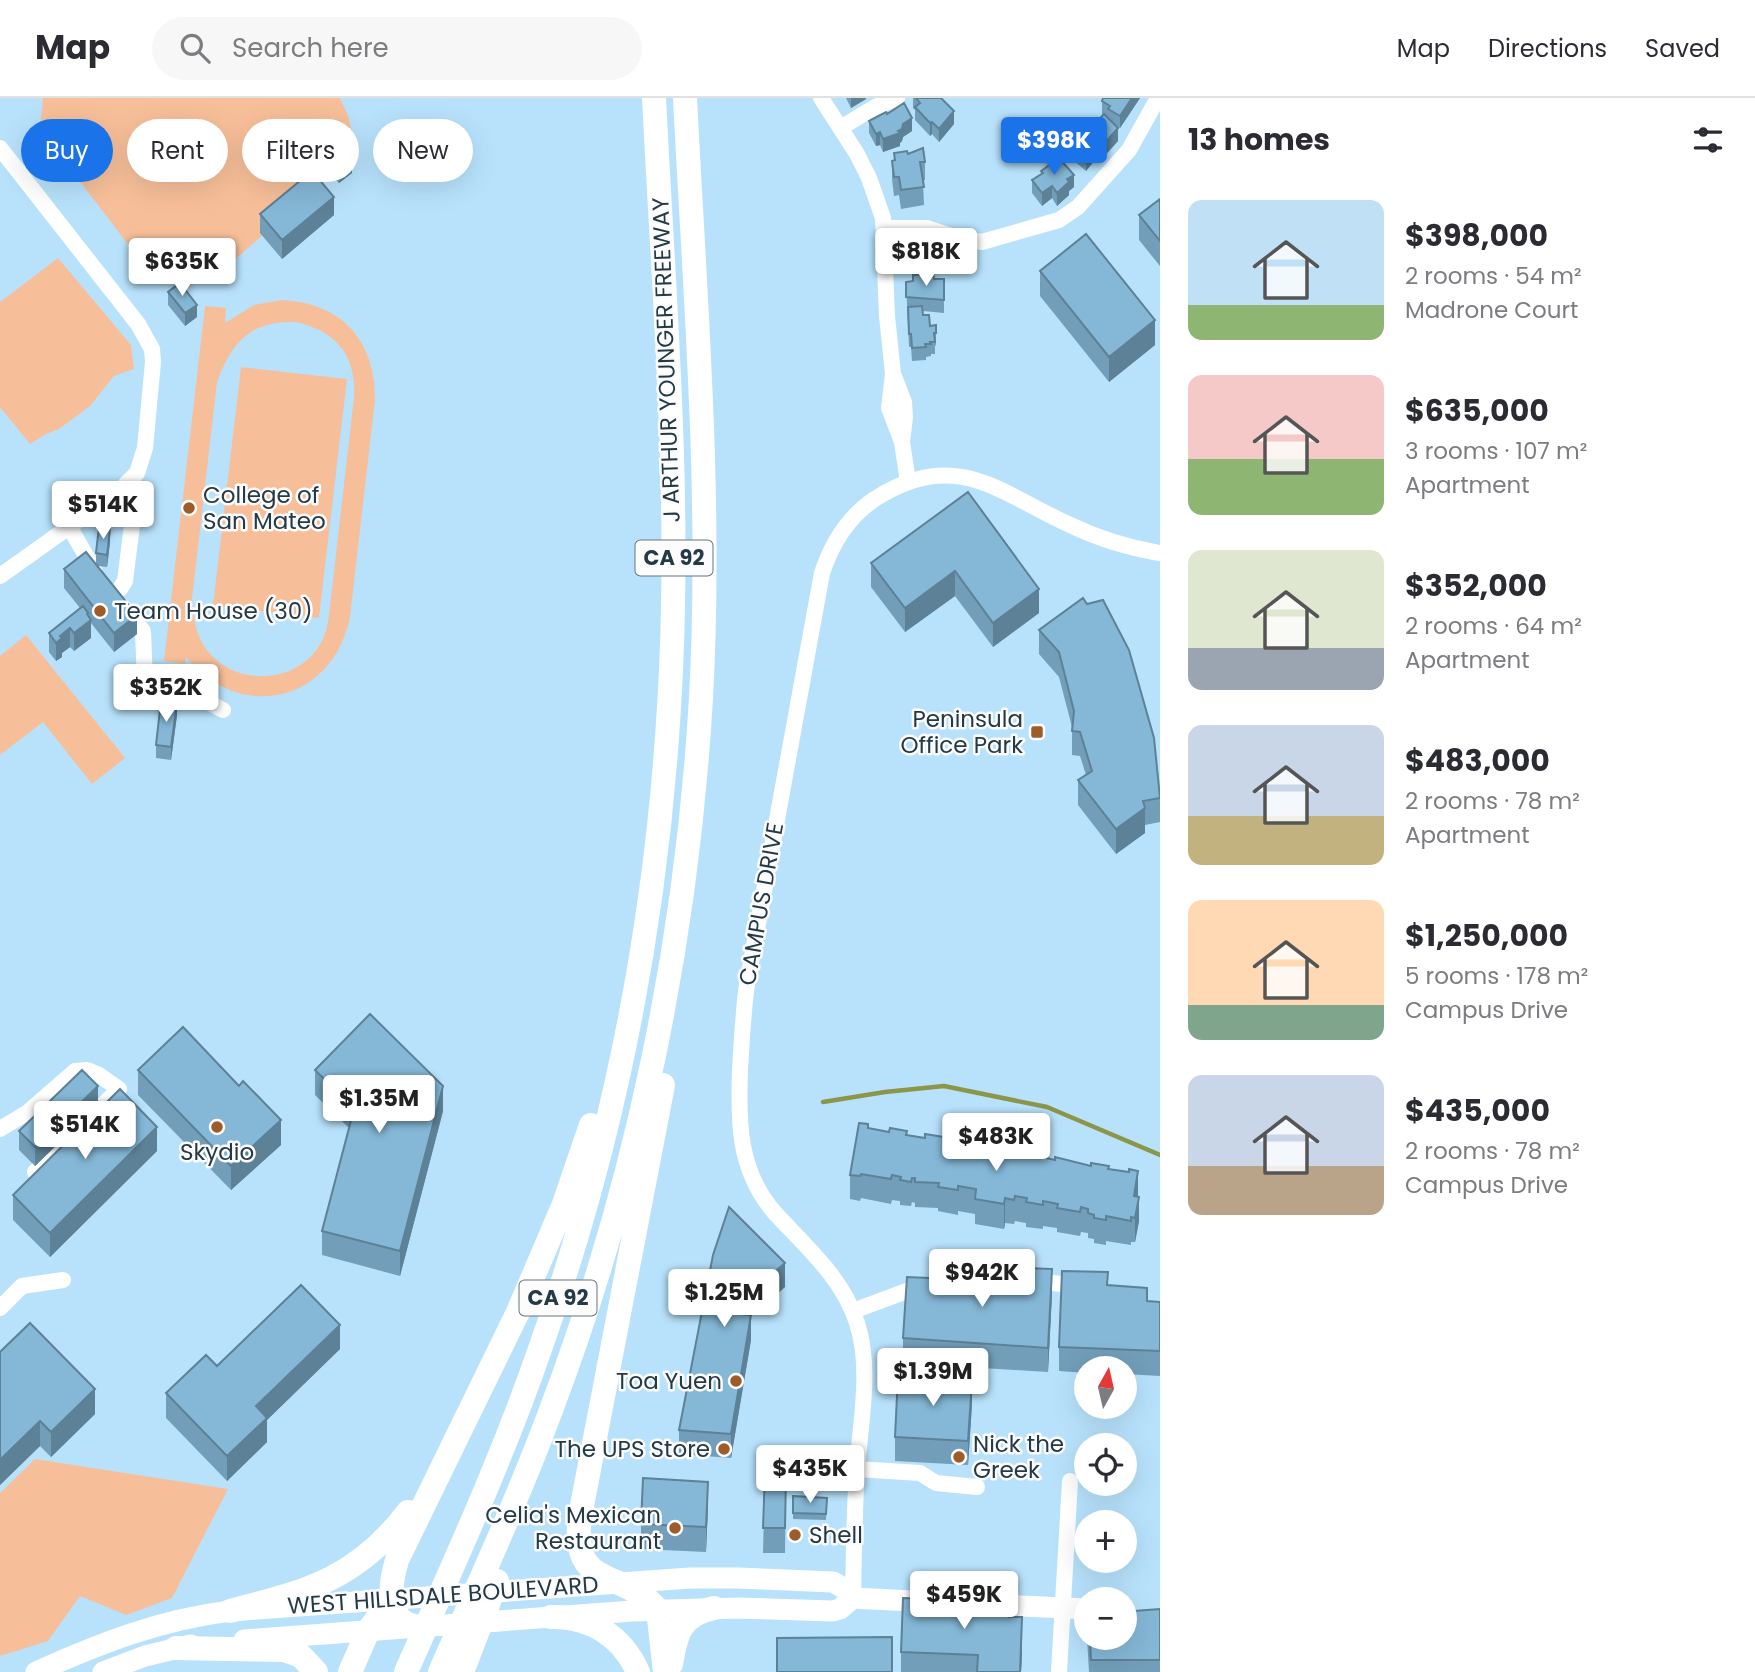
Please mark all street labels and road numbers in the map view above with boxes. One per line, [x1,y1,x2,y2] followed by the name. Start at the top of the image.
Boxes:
[644,197,688,523] street label: J ARTHUR YOUNGER FREEWAY
[636,540,712,575] road number: CA 92
[731,820,791,988] street label: CAMPUS DRIVE
[520,1280,596,1316] road number: CA 92
[286,1568,600,1622] street label: WEST HILLSDALE BOULEVARD

